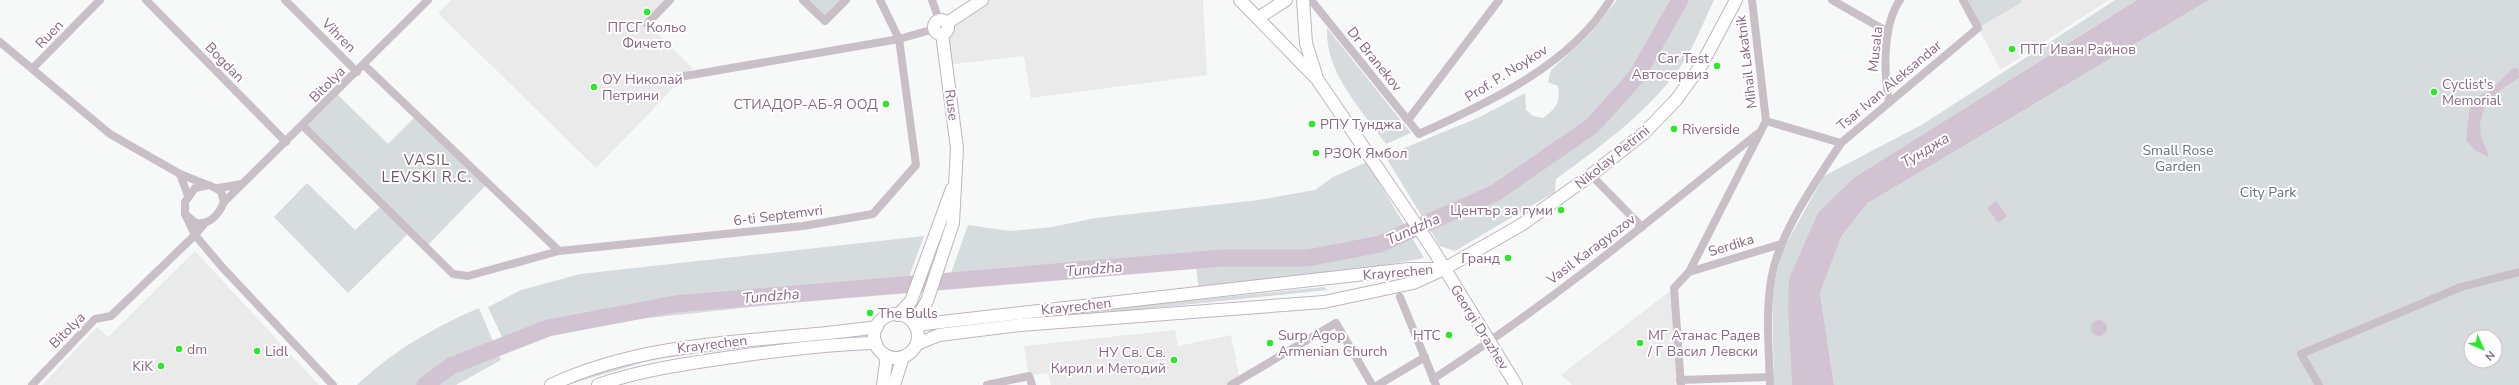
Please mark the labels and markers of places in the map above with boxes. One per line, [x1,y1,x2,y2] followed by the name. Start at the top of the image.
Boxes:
[642,7,652,17] marker: ПГСГ Кольо Фичето
[608,18,686,53] place label: ПГСГ Кольо Фичето
[2020,40,2136,59] place label: ПТГ Иван Райнов
[2007,44,2017,54] marker: ПТГ Иван Райнов
[1632,49,1709,84] place label: Car Test Автосервиз
[1712,61,1722,71] marker: Car Test Автосервиз
[602,70,683,105] place label: ОУ Николай Петрини
[2442,75,2502,110] place label: Cyclist's Memorial
[589,82,599,92] marker: ОУ Николай Петрини
[2429,87,2439,97] marker: Cyclist's Memorial
[733,95,878,114] place label: СТИАДОР-АБ-Я ООД
[881,99,891,109] marker: СТИАДОР-АБ-Я ООД
[1320,115,1402,134] place label: РПУ Тунджа
[1307,119,1317,129] marker: РПУ Тунджа
[1682,120,1740,139] place label: Riverside
[1669,124,1679,134] marker: Riverside
[1324,144,1407,163] place label: РЗОК Ямбол
[1311,148,1321,158] marker: РЗОК Ямбол
[1450,201,1553,220] place label: Център за гуми
[1556,205,1566,215] marker: Център за гуми
[1461,249,1500,268] place label: Гранд
[1503,253,1513,263] marker: Гранд
[878,304,938,323] place label: The Bulls
[865,308,875,318] marker: The Bulls
[1278,326,1387,361] place label: Surp Agop Armenian Church
[1413,326,1441,345] place label: НТС
[1647,326,1761,361] place label: МГ Атанас Радев / Г Васил Левски
[1444,330,1454,340] marker: НТС
[1265,338,1275,348] marker: Surp Agop Armenian Church
[1635,338,1645,348] marker: МГ Атанас Радев / Г Васил Левски
[187,340,207,359] place label: dm
[265,342,289,361] place label: Lidl
[1051,343,1166,378] place label: НУ Св. Св. Кирил и Методий
[174,344,184,354] marker: dm
[252,346,262,356] marker: Lidl
[1169,355,1179,365] marker: НУ Св. Св. Кирил и Методий
[132,357,153,376] place label: KiK
[156,361,166,371] marker: KiK

